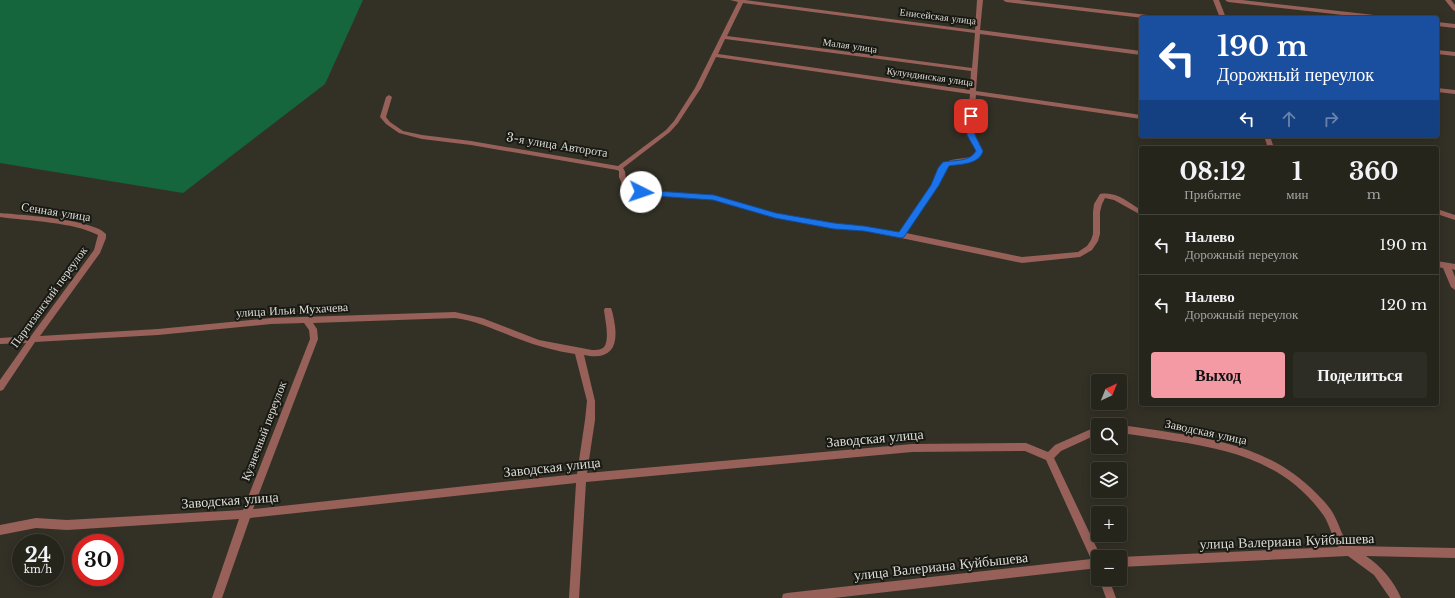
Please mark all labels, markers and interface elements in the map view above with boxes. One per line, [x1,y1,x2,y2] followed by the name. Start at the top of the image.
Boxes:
[899,5,977,28] street label: Енисейская улица
[1217,29,1308,64] text: 190 m
[1151,32,1203,84] icon: left
[822,35,879,56] street label: Малая улица
[886,64,975,89] street label: Кулундинская улица
[1217,64,1374,86] text: Дорожный переулок
[954,99,988,133] pin
[960,105,982,127] icon: arrive
[1236,108,1258,130] icon: left
[1278,108,1300,130] icon: ahead
[1320,108,1342,130] icon: right
[505,129,610,160] street label: 3-я улица Авторота
[1180,157,1246,186] text: 08:12
[1292,157,1303,186] text: 1
[1349,157,1399,186] text: 360
[620,171,662,213] position arrow
[1184,186,1241,203] text: Прибытие
[1286,186,1308,203] text: мин
[1367,186,1381,203] text: m
[20,199,93,225] street label: Сенная улица
[1185,227,1235,246] text: Налево
[1151,234,1173,256] icon: left
[1380,235,1427,254] text: 190 m
[7,243,90,350] street label: Партизанский переулок
[1185,246,1298,263] text: Дорожный переулок
[1185,287,1235,306] text: Налево
[1151,294,1173,316] icon: left
[1380,295,1427,314] text: 120 m
[235,299,349,320] street label: улица Ильи Мухачева
[1185,306,1298,323] text: Дорожный переулок
[1151,352,1285,398] button: Выход
[1293,352,1427,398] button: Поделиться
[1091,374,1127,410] north arrow
[1091,374,1127,586] map controls
[238,379,290,483] street label: Кузнечный переулок
[1164,415,1249,448] street label: Заводская улица
[1091,418,1127,454] button: search
[826,425,925,451] street label: Заводская улица
[503,453,602,481] street label: Заводская улица
[1091,462,1127,498] button: layers
[181,488,280,512] street label: Заводская улица
[1091,506,1127,542] button: +
[1199,529,1375,553] street label: улица Валериана Куйбышева
[72,534,124,586] speed limit sign: 30
[25,543,51,567] text: 24
[853,548,1030,584] street label: улица Валериана Куйбышева
[1091,550,1127,586] button: −
[24,563,52,576] text: km/h

